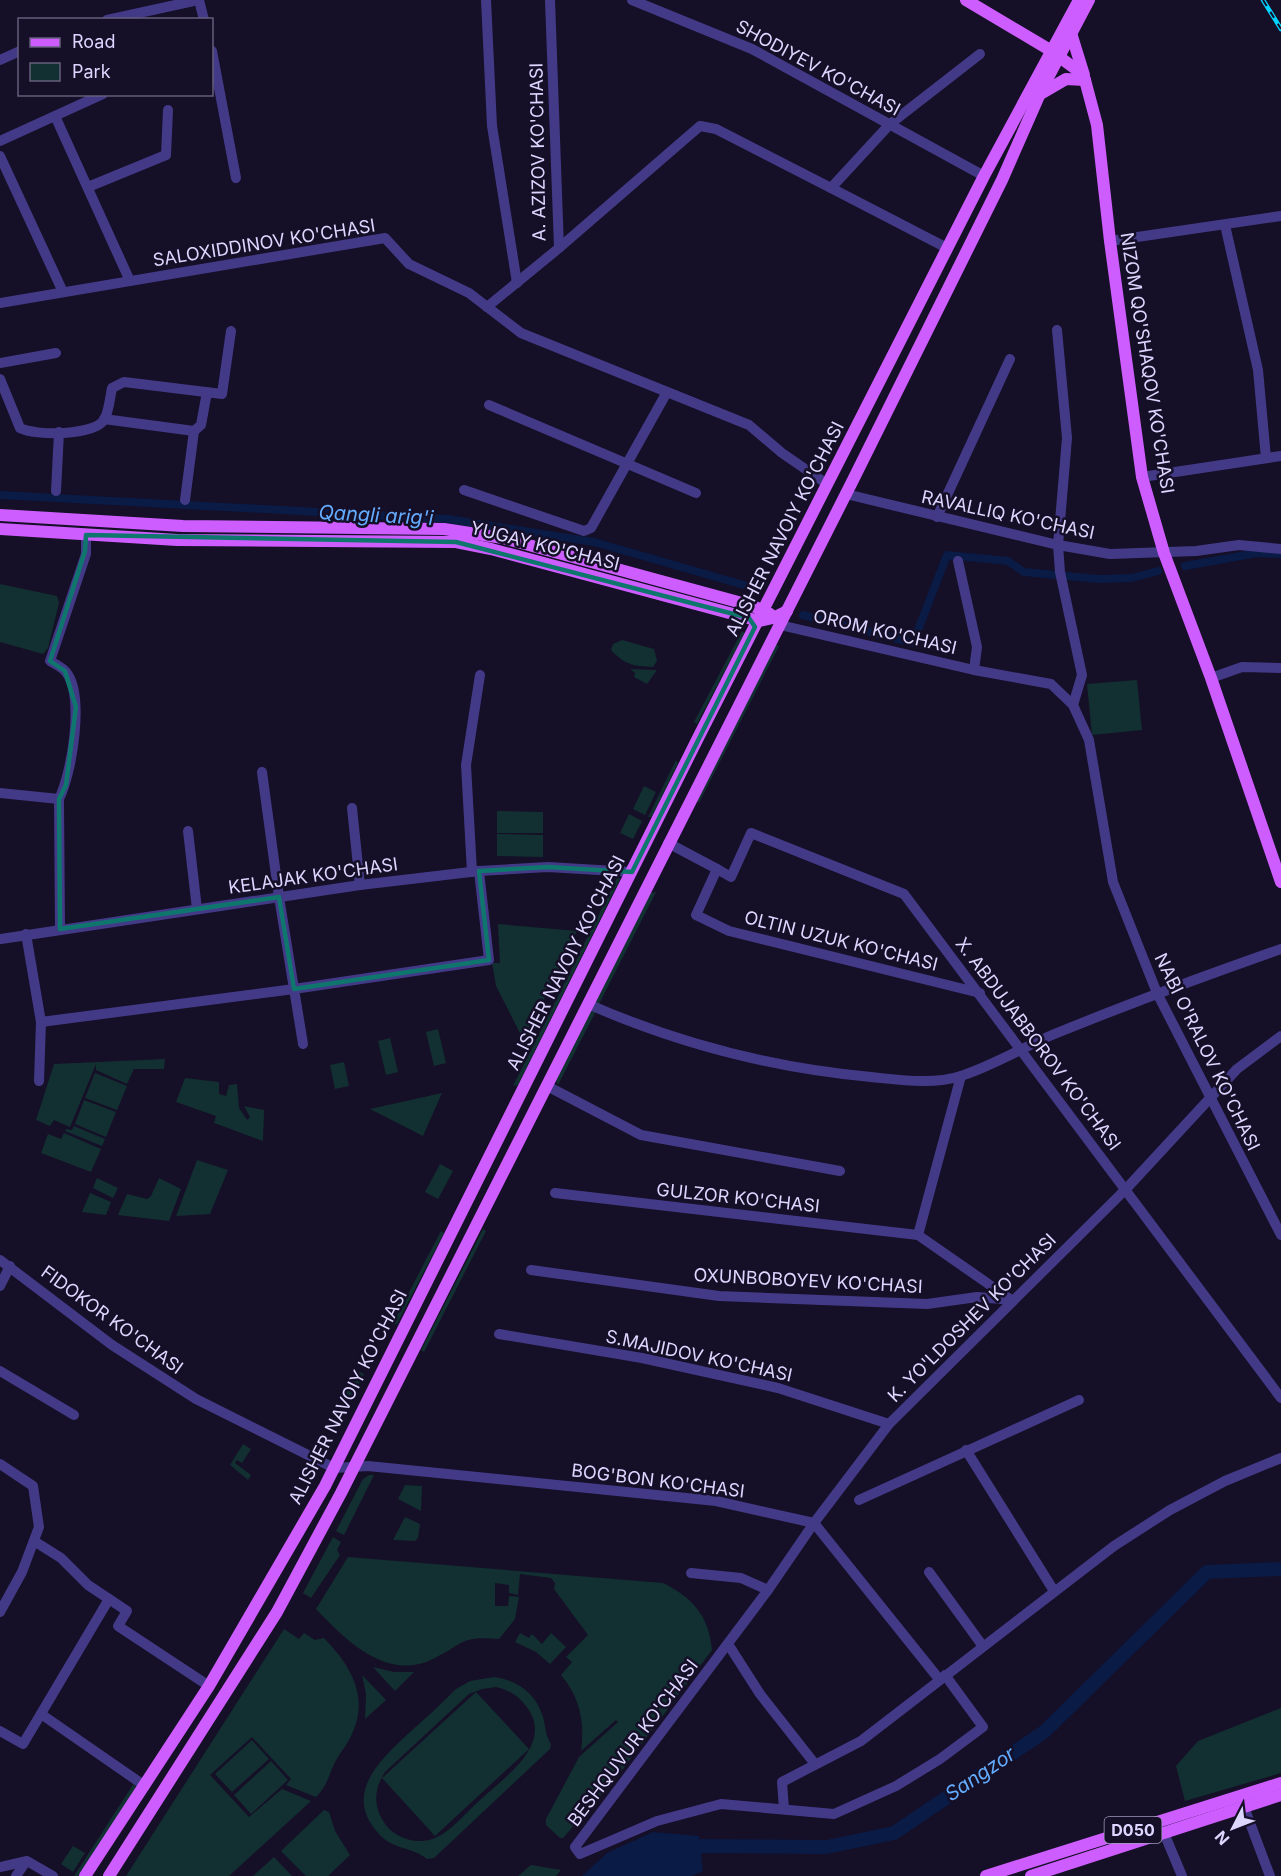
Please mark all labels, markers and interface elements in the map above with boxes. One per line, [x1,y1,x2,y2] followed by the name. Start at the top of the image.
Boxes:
[733,15,904,120] street label: SHODIYEV KO'CHASI
[18,18,213,96] legend
[72,31,115,52] text: Road
[72,61,111,82] text: Park
[525,63,550,241] street label: A. AZIZOV KO'CHASI
[151,215,377,270] street label: SALOXIDDINOV KO'CHASI
[1116,231,1179,495] street label: NIZOM QO'SHAQOV KO'CHASI
[721,418,848,640] street label: ALISHER NAVOIY KO'CHASI
[920,486,1097,543] street label: RAVALLIQ KO'CHASI
[318,500,435,530] water label: Qangli arig'i
[468,517,622,574] street label: YUGAY KO'CHASI
[811,605,959,658] street label: OROM KO'CHASI
[502,852,629,1074] street label: ALISHER NAVOIY KO'CHASI
[227,853,399,898] street label: KELAJAK KO'CHASI
[742,906,940,975] street label: OLTIN UZUK KO'CHASI
[951,933,1125,1154] street label: X. ABDUJABBOROV KO'CHASI
[1150,950,1264,1154] street label: NABI O'RALOV KO'CHASI
[655,1178,821,1217] street label: GULZOR KO'CHASI
[883,1229,1060,1406] street label: K. YO'LDOSHEV KO'CHASI
[37,1261,187,1378] street label: FIDOKOR KO'CHASI
[693,1264,923,1297] street label: OXUNBOBOYEV KO'CHASI
[284,1286,411,1508] street label: ALISHER NAVOIY KO'CHASI
[604,1325,794,1386] street label: S.MAJIDOV KO'CHASI
[570,1459,746,1502] street label: BOG'BON KO'CHASI
[563,1655,702,1830] street label: BESHQUVUR KO'CHASI
[940,1742,1020,1806] water label: Sangzor
[1203,1798,1263,1858] north arrow
[1104,1817,1162,1843] road number: D050
[1210,1827,1233,1849] text: N

